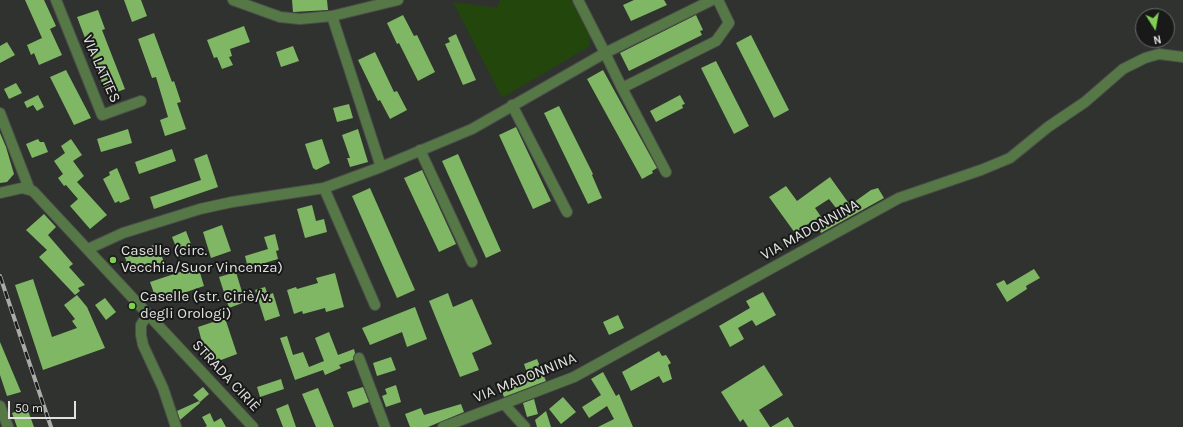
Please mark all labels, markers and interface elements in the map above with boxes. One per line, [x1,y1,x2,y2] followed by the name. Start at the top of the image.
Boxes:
[1135,8,1175,48] north arrow
[78,32,124,106] street label: VIA LATTES
[1152,32,1162,46] text: N
[758,196,862,264] street label: VIA MADONNINA
[121,242,283,277] place label: Caselle (circ. Vecchia/Suor Vincenza)
[108,255,118,265] marker: Caselle (circ. Vecchia/Suor Vincenza)
[140,288,271,323] place label: Caselle (str. Ciriè/v. degli Orologi)
[127,301,137,311] marker: Caselle (str. Ciriè/v. degli Orologi)
[188,336,264,416] street label: STRADA CIRIÈ
[471,349,579,407] street label: VIA MADONNINA
[10,393,78,419] scale bar
[15,401,43,415] text: 50 m

